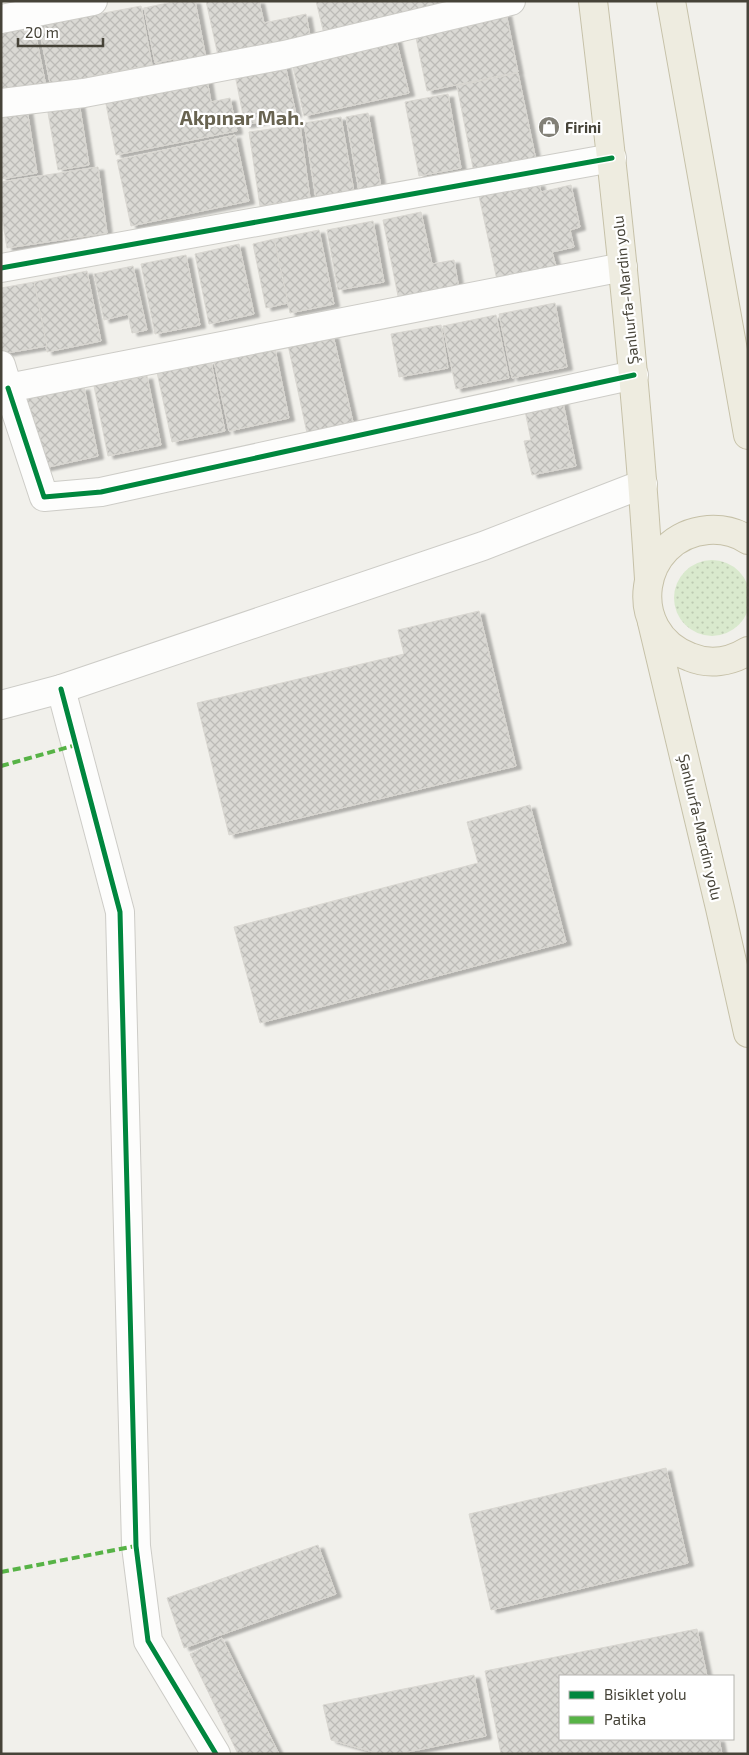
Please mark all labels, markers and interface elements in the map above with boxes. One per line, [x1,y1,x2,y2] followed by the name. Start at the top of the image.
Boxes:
[18,15,102,47] scale bar
[25,23,59,41] text: 20 m
[180,105,304,129] district label: Akpınar Mah.
[537,115,561,139] shop icon: Firini
[565,118,601,136] place label: Firini
[608,215,643,365] street label: Şanlıurfa-Mardin yolu
[674,752,727,902] street label: Şanlıurfa-Mardin yolu
[559,1675,734,1740] legend
[604,1685,687,1703] text: Bisiklet yolu
[604,1710,646,1728] text: Patika

